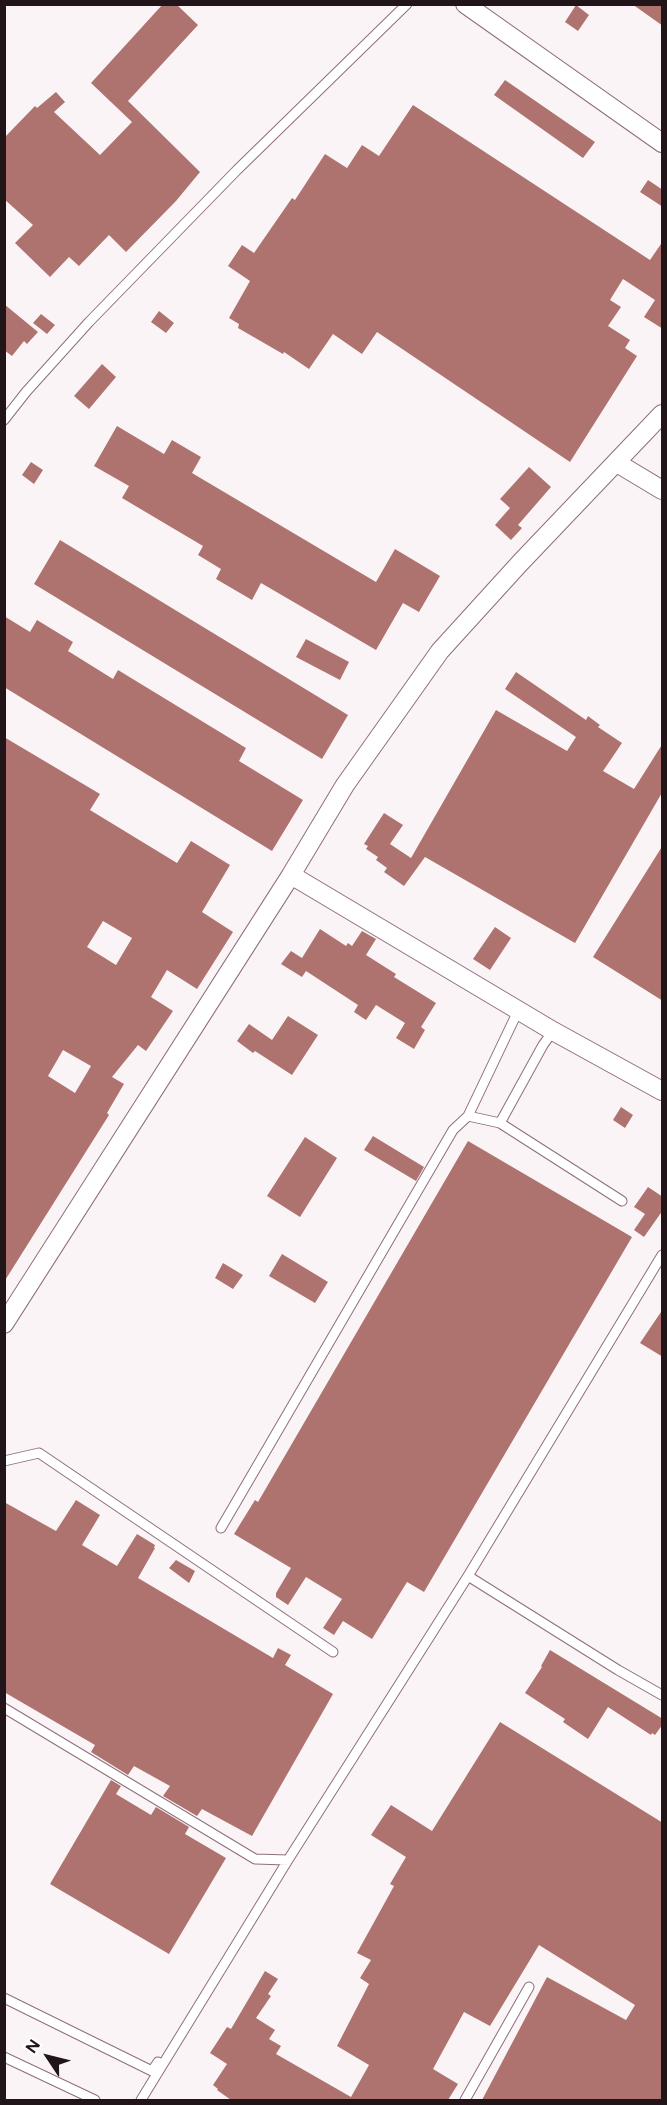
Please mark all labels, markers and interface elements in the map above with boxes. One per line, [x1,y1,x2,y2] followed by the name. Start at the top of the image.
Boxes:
[18,2027,78,2087] north arrow
[22,2036,44,2057] text: N

